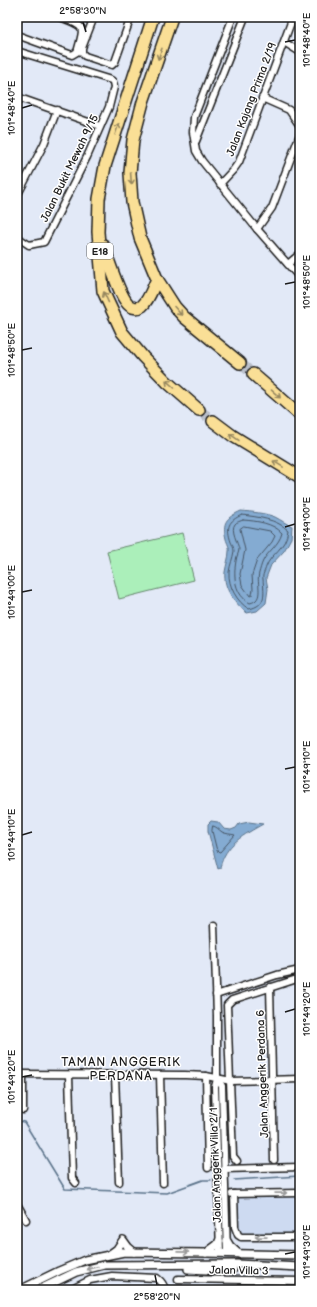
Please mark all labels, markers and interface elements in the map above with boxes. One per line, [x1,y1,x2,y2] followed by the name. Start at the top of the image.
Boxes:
[59,5,107,17] text: 2°58'30"N
[301,12,313,67] text: 101°48'40"E
[224,40,279,158] street label: Jalan Kajang Prima 2/19
[155,47,163,59] one-way arrow
[6,80,18,135] text: 101°48'40"E
[38,112,101,224] street label: Jalan Bukit Mewah 9/15
[114,123,121,136] one-way arrow
[127,172,134,185] one-way arrow
[87,243,113,259] road number: E18
[301,254,313,309] text: 101°48'50"E
[102,291,109,303] one-way arrow
[174,306,183,316] one-way arrow
[6,322,18,377] text: 101°48'50"E
[165,379,175,389] one-way arrow
[271,389,281,398] one-way arrow
[229,433,240,441] one-way arrow
[272,460,284,468] one-way arrow
[301,496,313,551] text: 101°49'00"E
[6,564,18,619] text: 101°49'00"E
[301,740,313,793] text: 101°49'10"E
[6,808,18,861] text: 101°49'10"E
[301,981,313,1036] text: 101°49'20"E
[254,1010,271,1138] street label: Jalan Anggerik Perdana 6
[6,1049,18,1104] text: 101°49'20"E
[61,1055,181,1084] district label: TAMAN ANGGERIK PERDANA
[207,1107,224,1223] street label: Jalan Anggerik Villa 2/1
[274,1189,287,1197] one-way arrow
[301,1224,313,1279] text: 101°49'30"E
[255,1233,268,1241] one-way arrow
[176,1248,189,1256] one-way arrow
[209,1263,269,1278] street label: Jalan Villa 3
[86,1264,99,1272] one-way arrow
[133,1291,181,1303] text: 2°58'20"N

